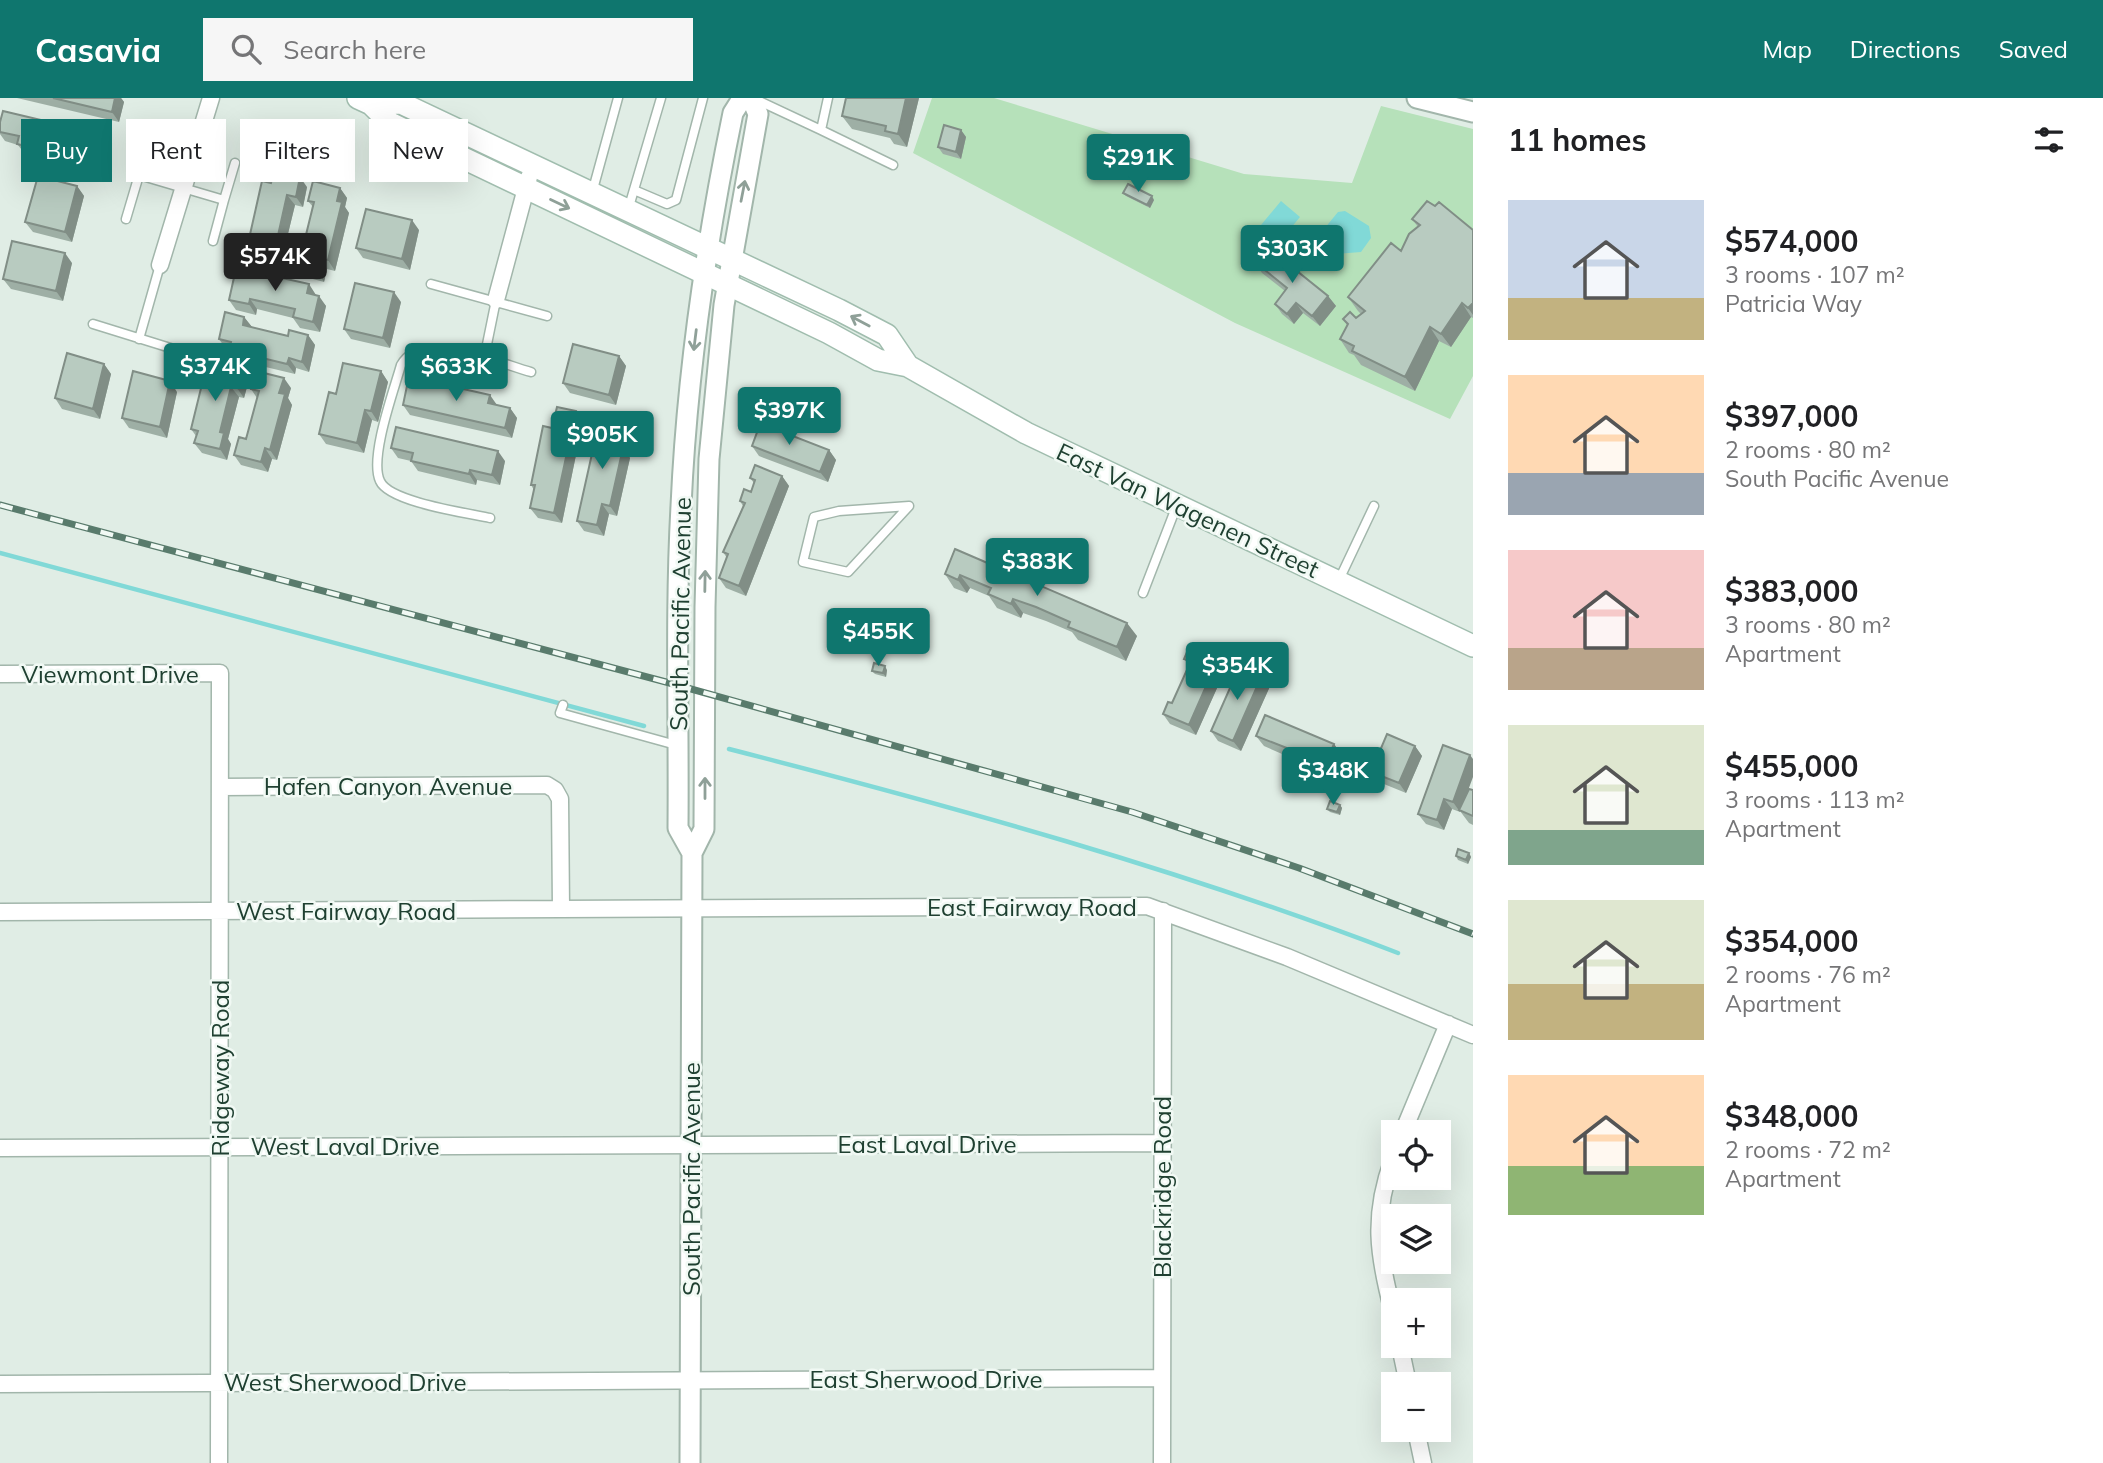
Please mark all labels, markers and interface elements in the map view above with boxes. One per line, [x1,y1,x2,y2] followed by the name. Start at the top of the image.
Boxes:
[203,18,693,81] search box
[35,29,161,70] text: Casavia
[227,30,265,68] icon: search
[283,33,426,66] text: Search here
[1762,34,1812,64] text: Map
[1850,34,1961,64] text: Directions
[1999,34,2068,64] text: Saved
[21,119,112,182] chip: Buy
[126,119,226,182] chip: Rent
[240,119,355,182] chip: Filters
[369,119,468,182] chip: New
[1508,121,1647,159] text: 11 homes
[2030,121,2068,159] icon: filters
[1089,134,1187,194] pin: $291K
[1103,142,1173,171] text: $291K
[737,180,751,203] one-way arrow
[549,198,570,212] one-way arrow
[1725,222,1858,260] text: $574,000
[1243,226,1341,285] pin: $303K
[1564,228,1648,312] icon: home
[1257,233,1327,262] text: $303K
[226,234,324,293] pin: $574K
[240,241,310,270] text: $574K
[1725,260,1905,289] text: 3 rooms · 107 m²
[1725,289,1862,318] text: Patricia Way
[850,313,871,327] one-way arrow
[688,328,701,351] one-way arrow
[166,344,264,403] pin: $374K
[407,344,505,403] pin: $633K
[180,351,250,380] text: $374K
[421,351,491,380] text: $633K
[740,388,838,447] pin: $397K
[754,395,824,424] text: $397K
[1725,397,1858,435] text: $397,000
[1564,403,1648,487] icon: home
[553,412,651,471] pin: $905K
[567,419,637,448] text: $905K
[1725,435,1891,464] text: 2 rooms · 80 m²
[1052,436,1324,584] street label: East Van Wagenen Street
[1725,464,1949,493] text: South Pacific Avenue
[663,497,697,731] street label: South Pacific Avenue
[988,538,1086,598] pin: $383K
[1002,546,1072,575] text: $383K
[698,570,712,593] one-way arrow
[1725,572,1858,610] text: $383,000
[1564,578,1648,662] icon: home
[829,608,927,668] pin: $455K
[1725,610,1891,639] text: 3 rooms · 80 m²
[843,616,913,645] text: $455K
[1725,639,1841,668] text: Apartment
[1188,642,1286,702] pin: $354K
[1202,650,1272,679] text: $354K
[21,659,199,689] street label: Viewmont Drive
[1725,747,1858,785] text: $455,000
[1284,748,1382,807] pin: $348K
[1564,753,1648,837] icon: home
[1298,755,1368,784] text: $348K
[264,771,512,801] street label: Hafen Canyon Avenue
[698,777,712,800] one-way arrow
[1725,785,1905,814] text: 3 rooms · 113 m²
[1725,814,1841,843] text: Apartment
[927,892,1137,922] street label: East Fairway Road
[236,896,456,926] street label: West Fairway Road
[1725,922,1858,960] text: $354,000
[1564,928,1648,1012] icon: home
[1725,960,1891,989] text: 2 rooms · 76 m²
[205,980,235,1156] street label: Ridgeway Road
[1725,989,1841,1018] text: Apartment
[676,1062,706,1296] street label: South Pacific Avenue
[1147,1096,1177,1278] street label: Blackridge Road
[1725,1097,1858,1135] text: $348,000
[1564,1103,1648,1187] icon: home
[1381,1120,1451,1442] map controls
[1381,1120,1451,1190] button: locate
[838,1129,1017,1159] street label: East Laval Drive
[251,1131,440,1161] street label: West Laval Drive
[1725,1135,1891,1164] text: 2 rooms · 72 m²
[1725,1164,1841,1193] text: Apartment
[1381,1204,1451,1274] button: layers
[1381,1288,1451,1358] button: +
[809,1364,1043,1394] street label: East Sherwood Drive
[223,1367,467,1397] street label: West Sherwood Drive
[1381,1372,1451,1442] button: −

